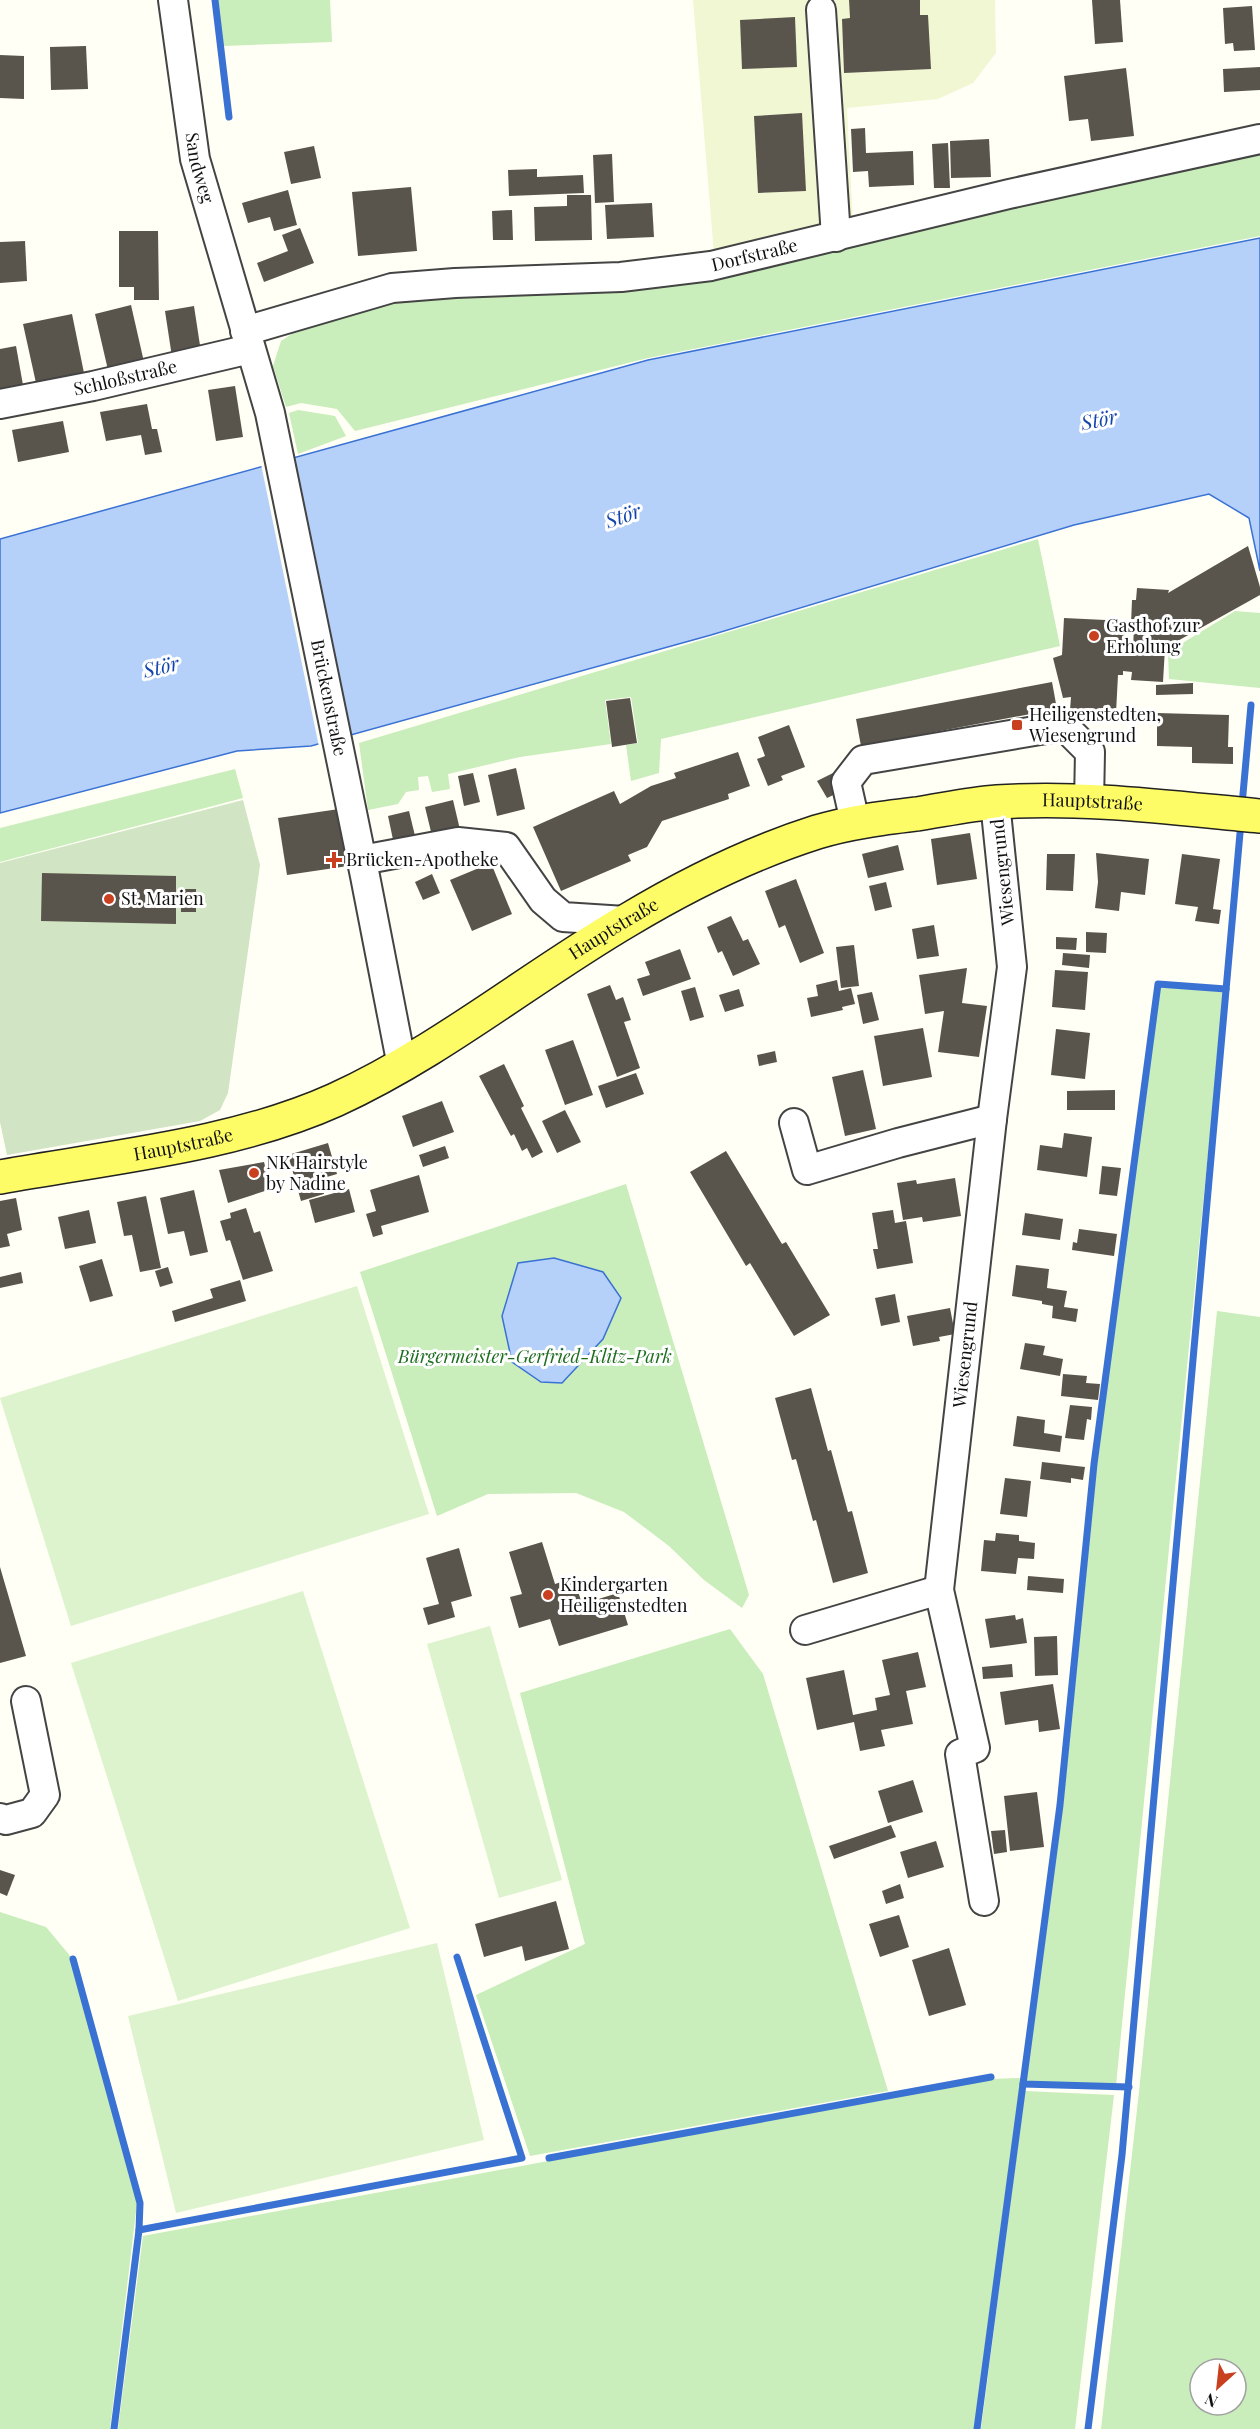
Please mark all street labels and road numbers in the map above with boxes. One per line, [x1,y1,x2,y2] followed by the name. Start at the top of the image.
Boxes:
[180,131,221,206] street label: Sandweg
[709,233,800,276] street label: Dorfstraße
[71,354,179,400] street label: Schloßstraße
[306,637,353,758] street label: Brückenstraße
[1042,787,1144,816] street label: Hauptstraße
[984,817,1020,928] street label: Wiesengrund
[564,892,662,965] street label: Hauptstraße
[132,1122,235,1166] street label: Hauptstraße
[946,1299,982,1410] street label: Wiesengrund

